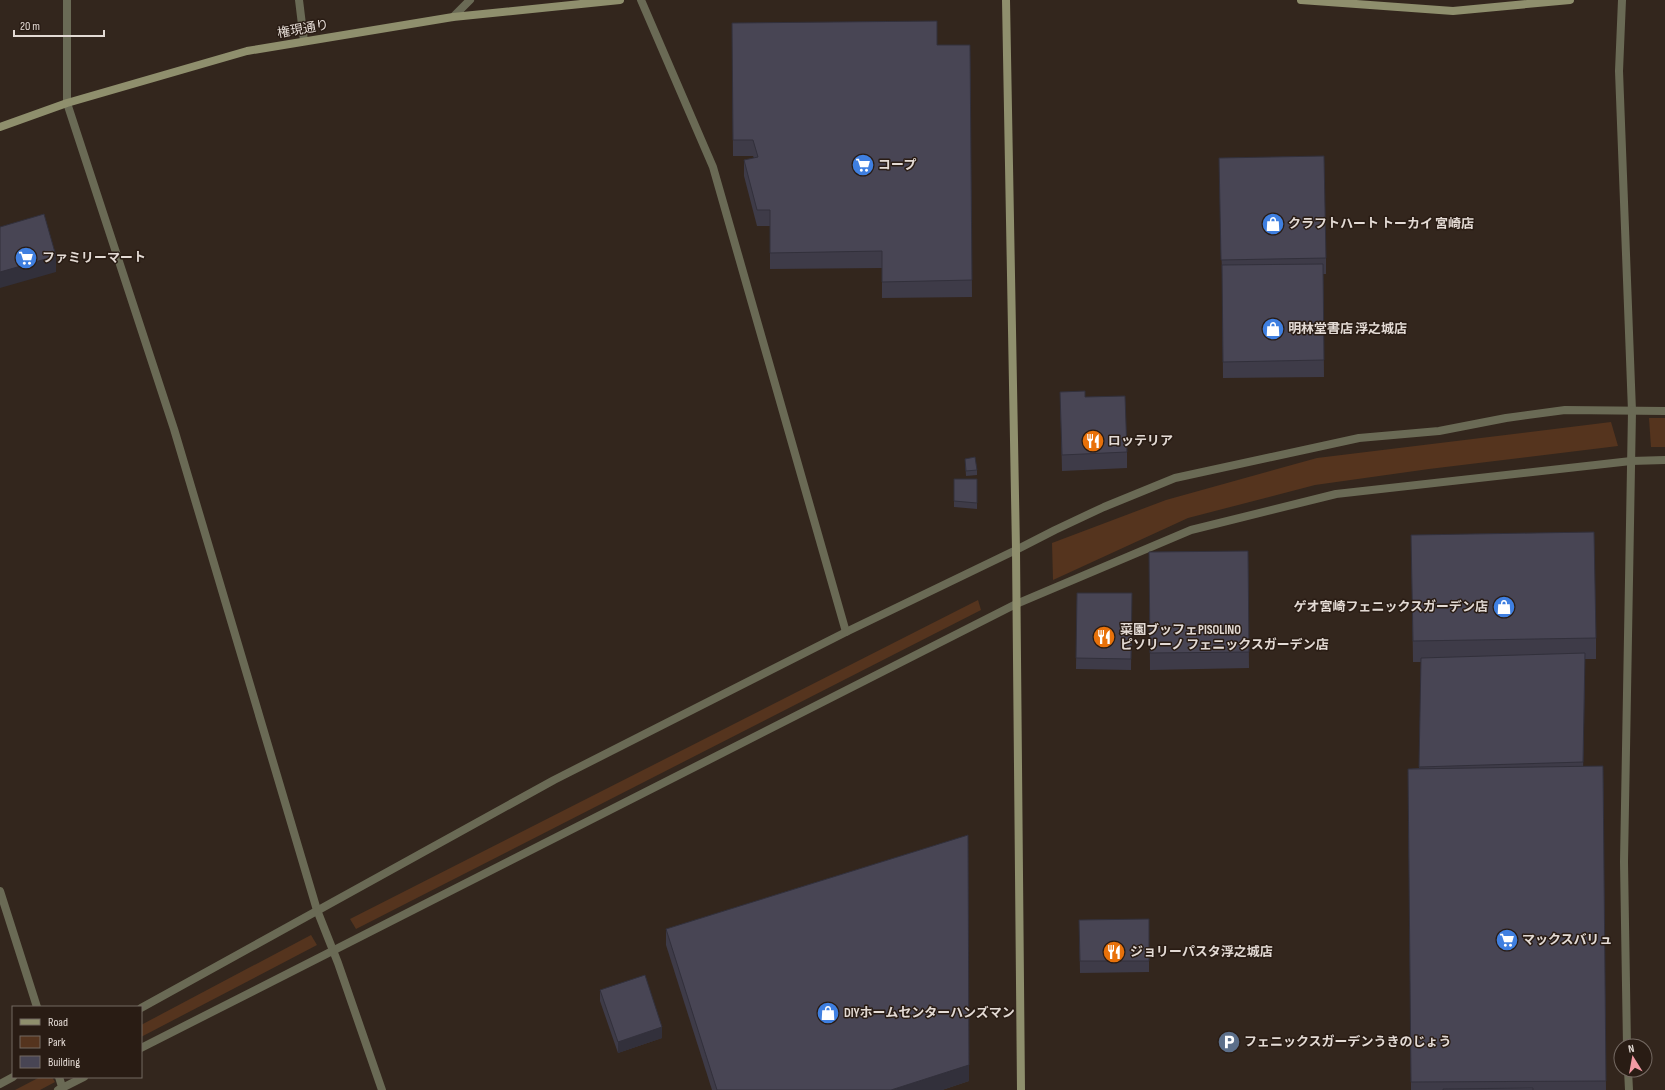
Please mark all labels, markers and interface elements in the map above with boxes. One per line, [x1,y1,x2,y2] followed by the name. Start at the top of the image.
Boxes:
[14,12,104,38] scale bar
[276,17,330,41] street label: 権現通り
[20,19,40,34] text: 20 m
[850,152,876,178] supermarket icon: コープ
[878,157,916,173] place label: コープ
[1260,211,1286,237] shop icon: クラフトハート トーカイ 宮崎店
[1288,216,1474,232] place label: クラフトハート トーカイ 宮崎店
[13,245,39,271] supermarket icon: ファミリーマート
[42,250,146,266] place label: ファミリーマート
[1260,316,1286,342] shop icon: 明林堂書店 浮之城店
[1288,321,1407,337] place label: 明林堂書店 浮之城店
[1080,428,1106,454] restaurant icon: ロッテリア
[1108,433,1173,449] place label: ロッテリア
[1491,594,1517,620] shop icon: ゲオ宮崎フェニックスガーデン店
[1293,599,1488,615] place label: ゲオ宮崎フェニックスガーデン店
[1120,622,1329,653] place label: 菜園ブッフェPISOLINO ピソリーノ フェニックスガーデン店
[1091,624,1117,650] restaurant icon: 菜園ブッフェPISOLINO ピソリーノ フェニックスガーデン店
[1494,927,1520,953] supermarket icon: マックスバリュ
[1522,932,1613,948] place label: マックスバリュ
[1101,939,1127,965] restaurant icon: ジョリーパスタ浮之城店
[1130,944,1273,960] place label: ジョリーパスタ浮之城店
[815,1000,841,1026] shop icon: DIYホームセンターハンズマン
[844,1005,1015,1021] place label: DIYホームセンターハンズマン
[12,1006,142,1078] legend
[48,1015,68,1030] text: Road
[1216,1029,1242,1055] parking icon: フェニックスガーデンうきのじょう
[1244,1034,1452,1050] place label: フェニックスガーデンうきのじょう
[48,1035,66,1050] text: Park
[1613,1038,1653,1078] north arrow
[1627,1042,1635,1056] text: N
[48,1055,80,1070] text: Building

